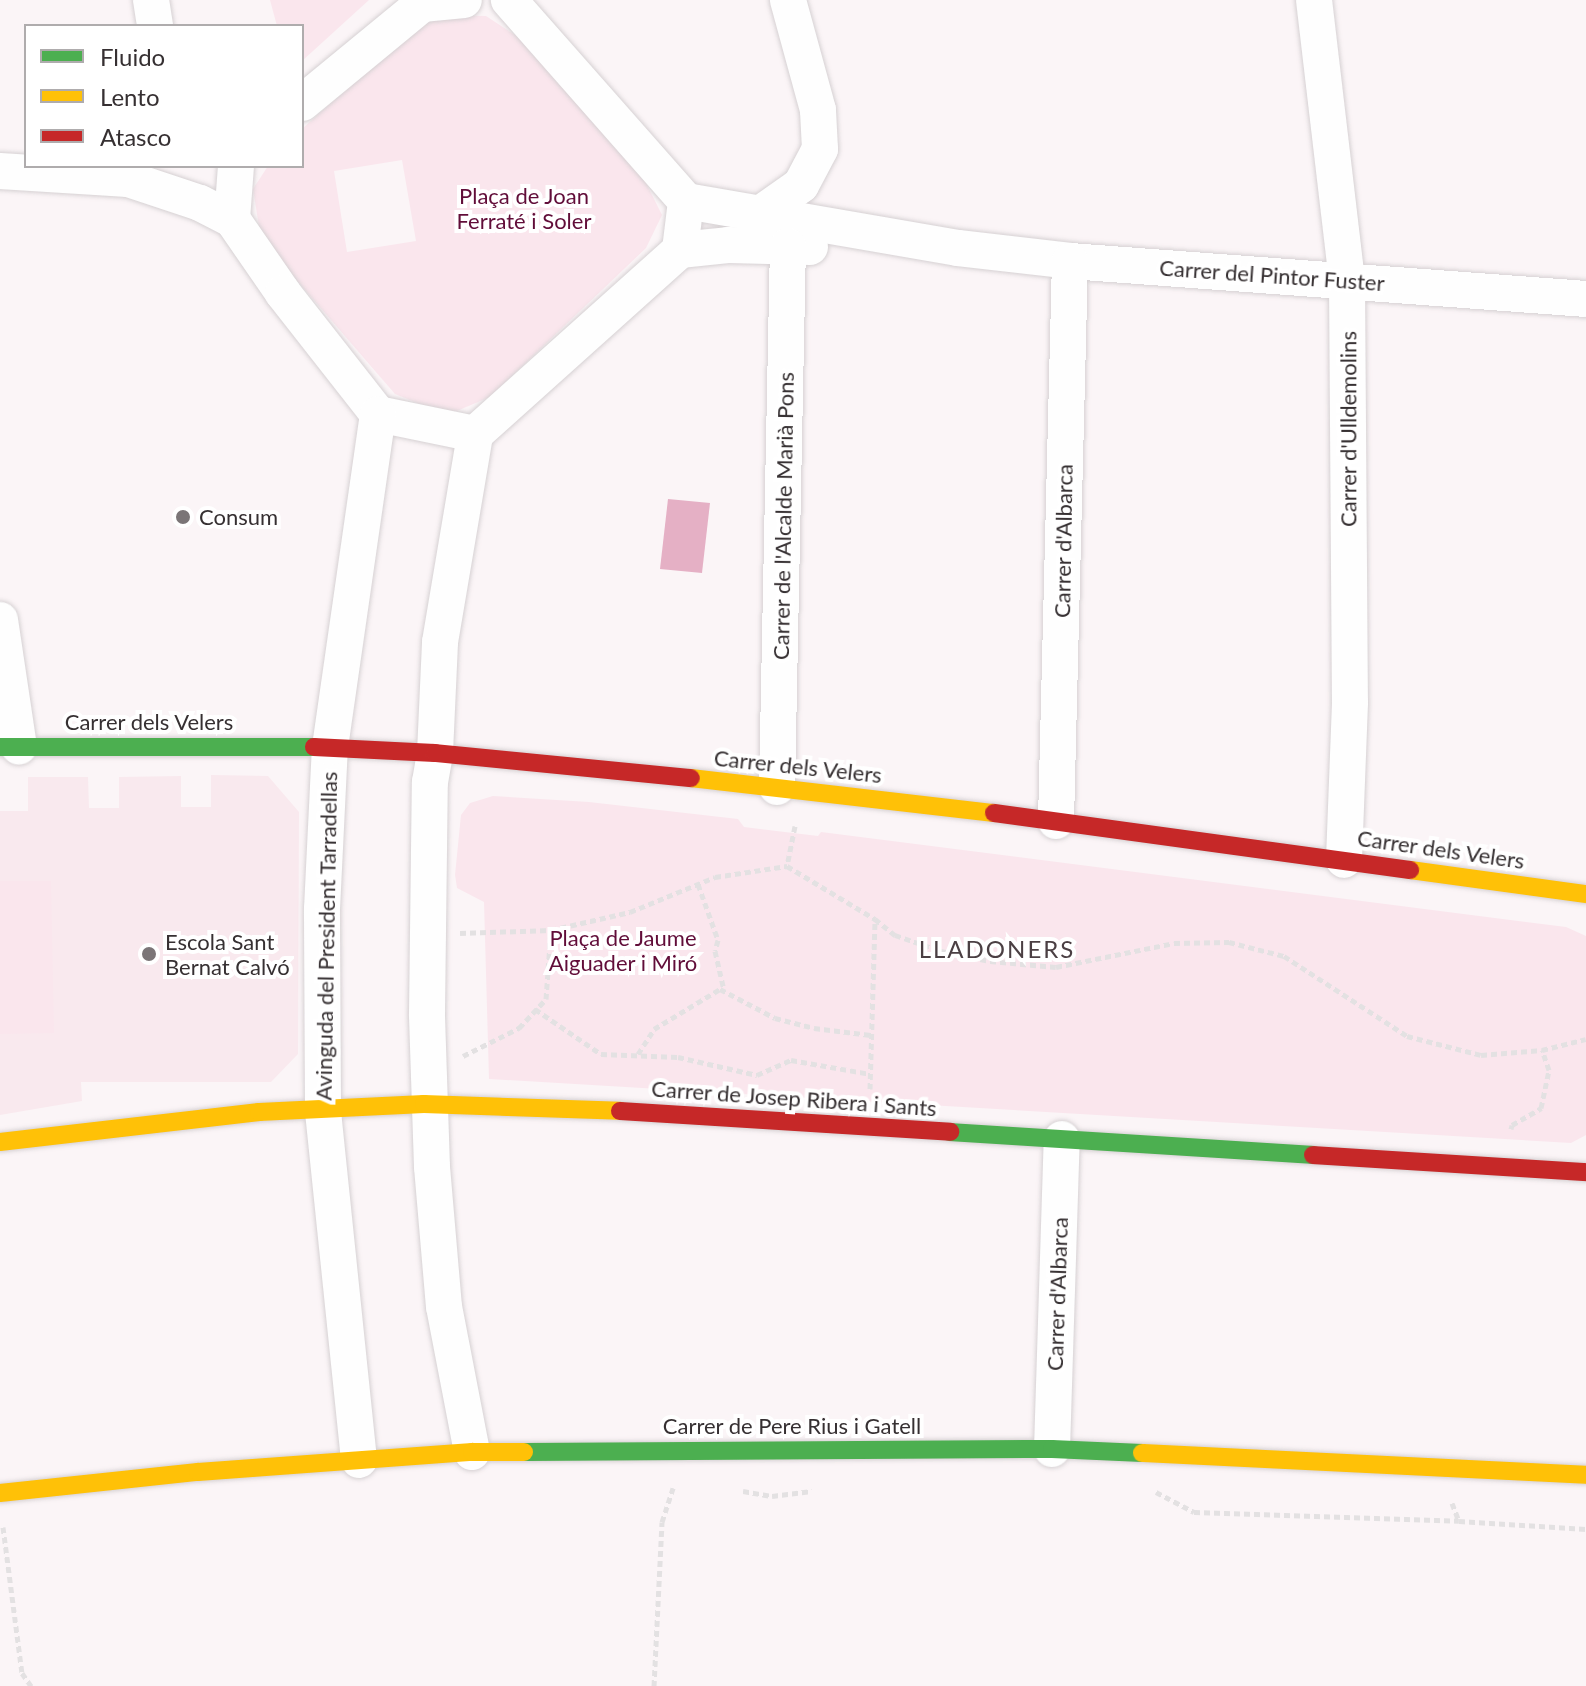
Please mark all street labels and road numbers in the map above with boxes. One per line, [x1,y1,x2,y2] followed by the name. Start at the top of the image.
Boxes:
[1158,254,1386,296] street label: Carrer del Pintor Fuster
[1335,331,1361,527] street label: Carrer d'Ulldemolins
[767,372,799,660] street label: Carrer de l'Alcalde Marià Pons
[1048,464,1078,618] street label: Carrer d'Albarca
[64,709,234,735] street label: Carrer dels Velers
[712,744,884,788] street label: Carrer dels Velers
[310,771,342,1101] street label: Avinguda del President Tarradellas
[1355,824,1527,874] street label: Carrer dels Velers
[650,1075,938,1121] street label: Carrer de Josep Ribera i Sants
[1041,1216,1073,1372] street label: Carrer d'Albarca
[663,1413,921,1439] street label: Carrer de Pere Rius i Gatell

